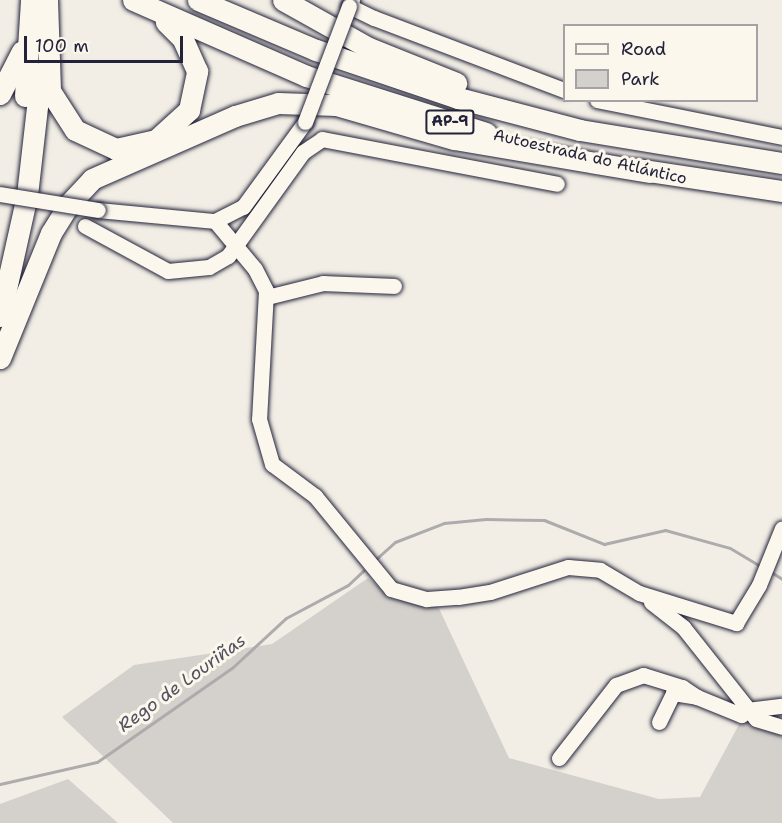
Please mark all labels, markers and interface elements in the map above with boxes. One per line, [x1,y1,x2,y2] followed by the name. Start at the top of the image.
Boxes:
[27,24,186,62] scale bar
[563,24,758,102] legend
[35,34,89,58] text: 100 m
[621,37,666,61] text: Road
[621,67,660,91] text: Park
[424,110,476,134] road number: AP-9
[491,125,689,189] street label: Autoestrada do Atlántico
[114,629,250,737] water label: Rego de Louriñas

